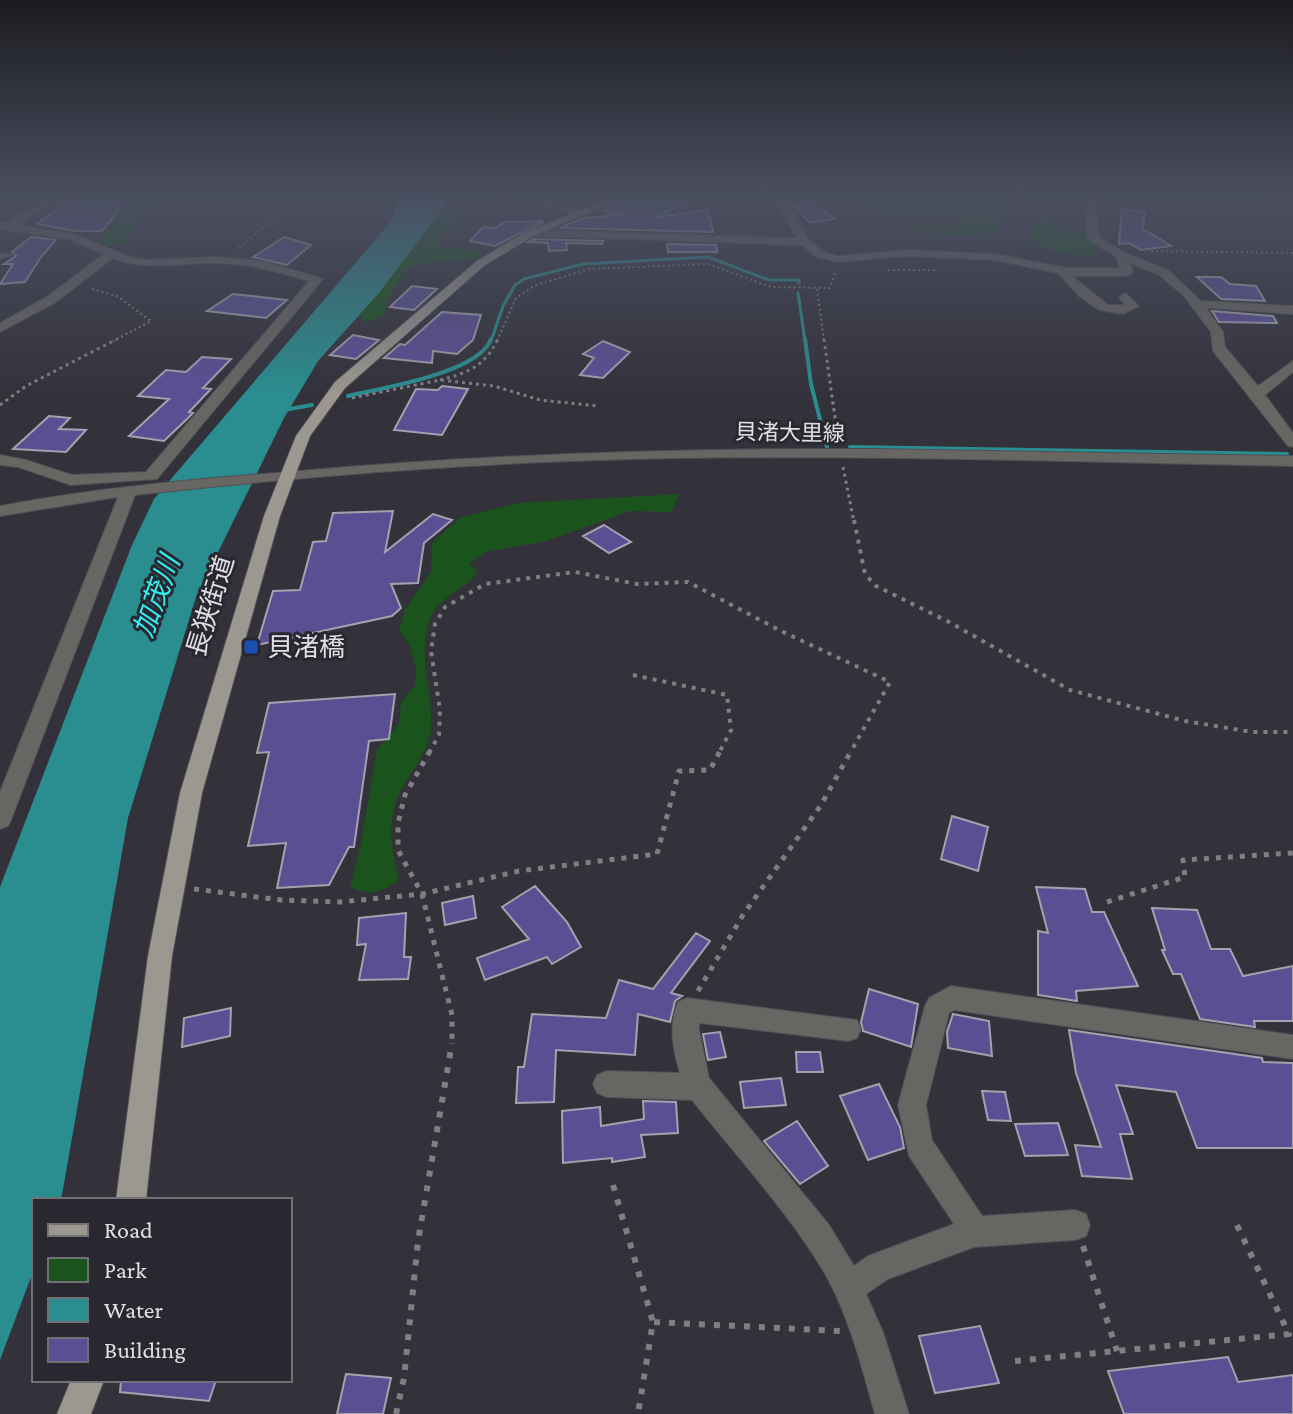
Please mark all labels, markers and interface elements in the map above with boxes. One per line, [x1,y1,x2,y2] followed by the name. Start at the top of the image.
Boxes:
[735,419,845,446] street label: 貝渚大里線
[128,549,186,641] water label: 加茂川
[181,552,240,660] street label: 長狭街道
[267,633,345,662] place label: 貝渚橋
[242,638,260,656] marker: 貝渚橋
[32,1198,292,1382] legend
[104,1216,153,1243] text: Road
[104,1256,147,1283] text: Park
[104,1296,163,1323] text: Water
[104,1336,186,1363] text: Building

